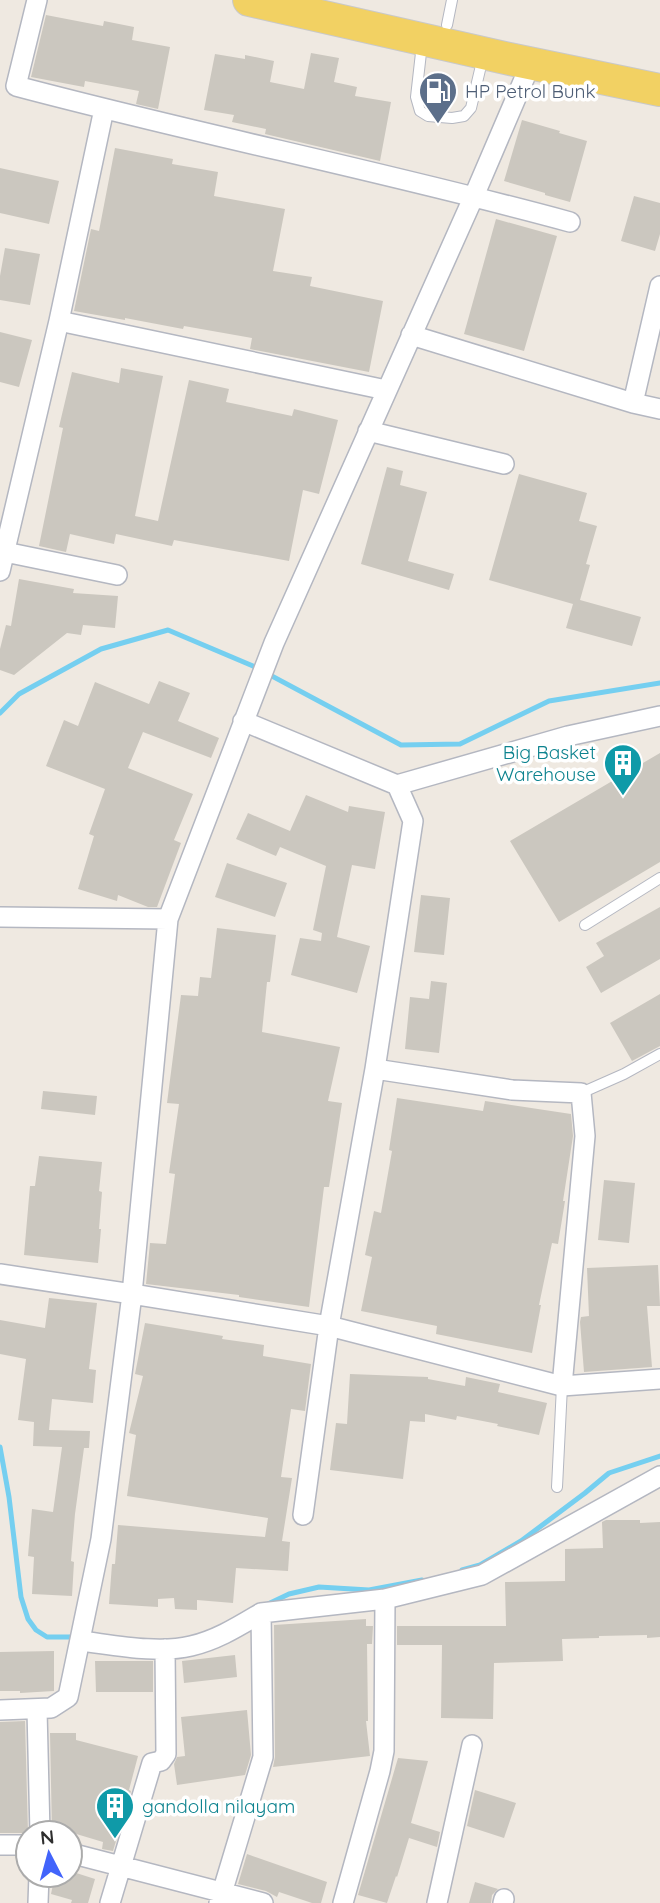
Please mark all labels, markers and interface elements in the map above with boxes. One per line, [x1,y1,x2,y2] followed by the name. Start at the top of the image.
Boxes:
[417,70,459,125] fuel station icon: HP Petrol Bunk
[465,79,596,103] place label: HP Petrol Bunk
[496,740,596,786] place label: Big Basket Warehouse
[602,742,644,797] building icon: Big Basket Warehouse
[94,1785,136,1840] building icon: gandolla nilayam
[142,1794,295,1818] place label: gandolla nilayam
[14,1819,84,1889] north arrow
[39,1824,55,1850] text: N

